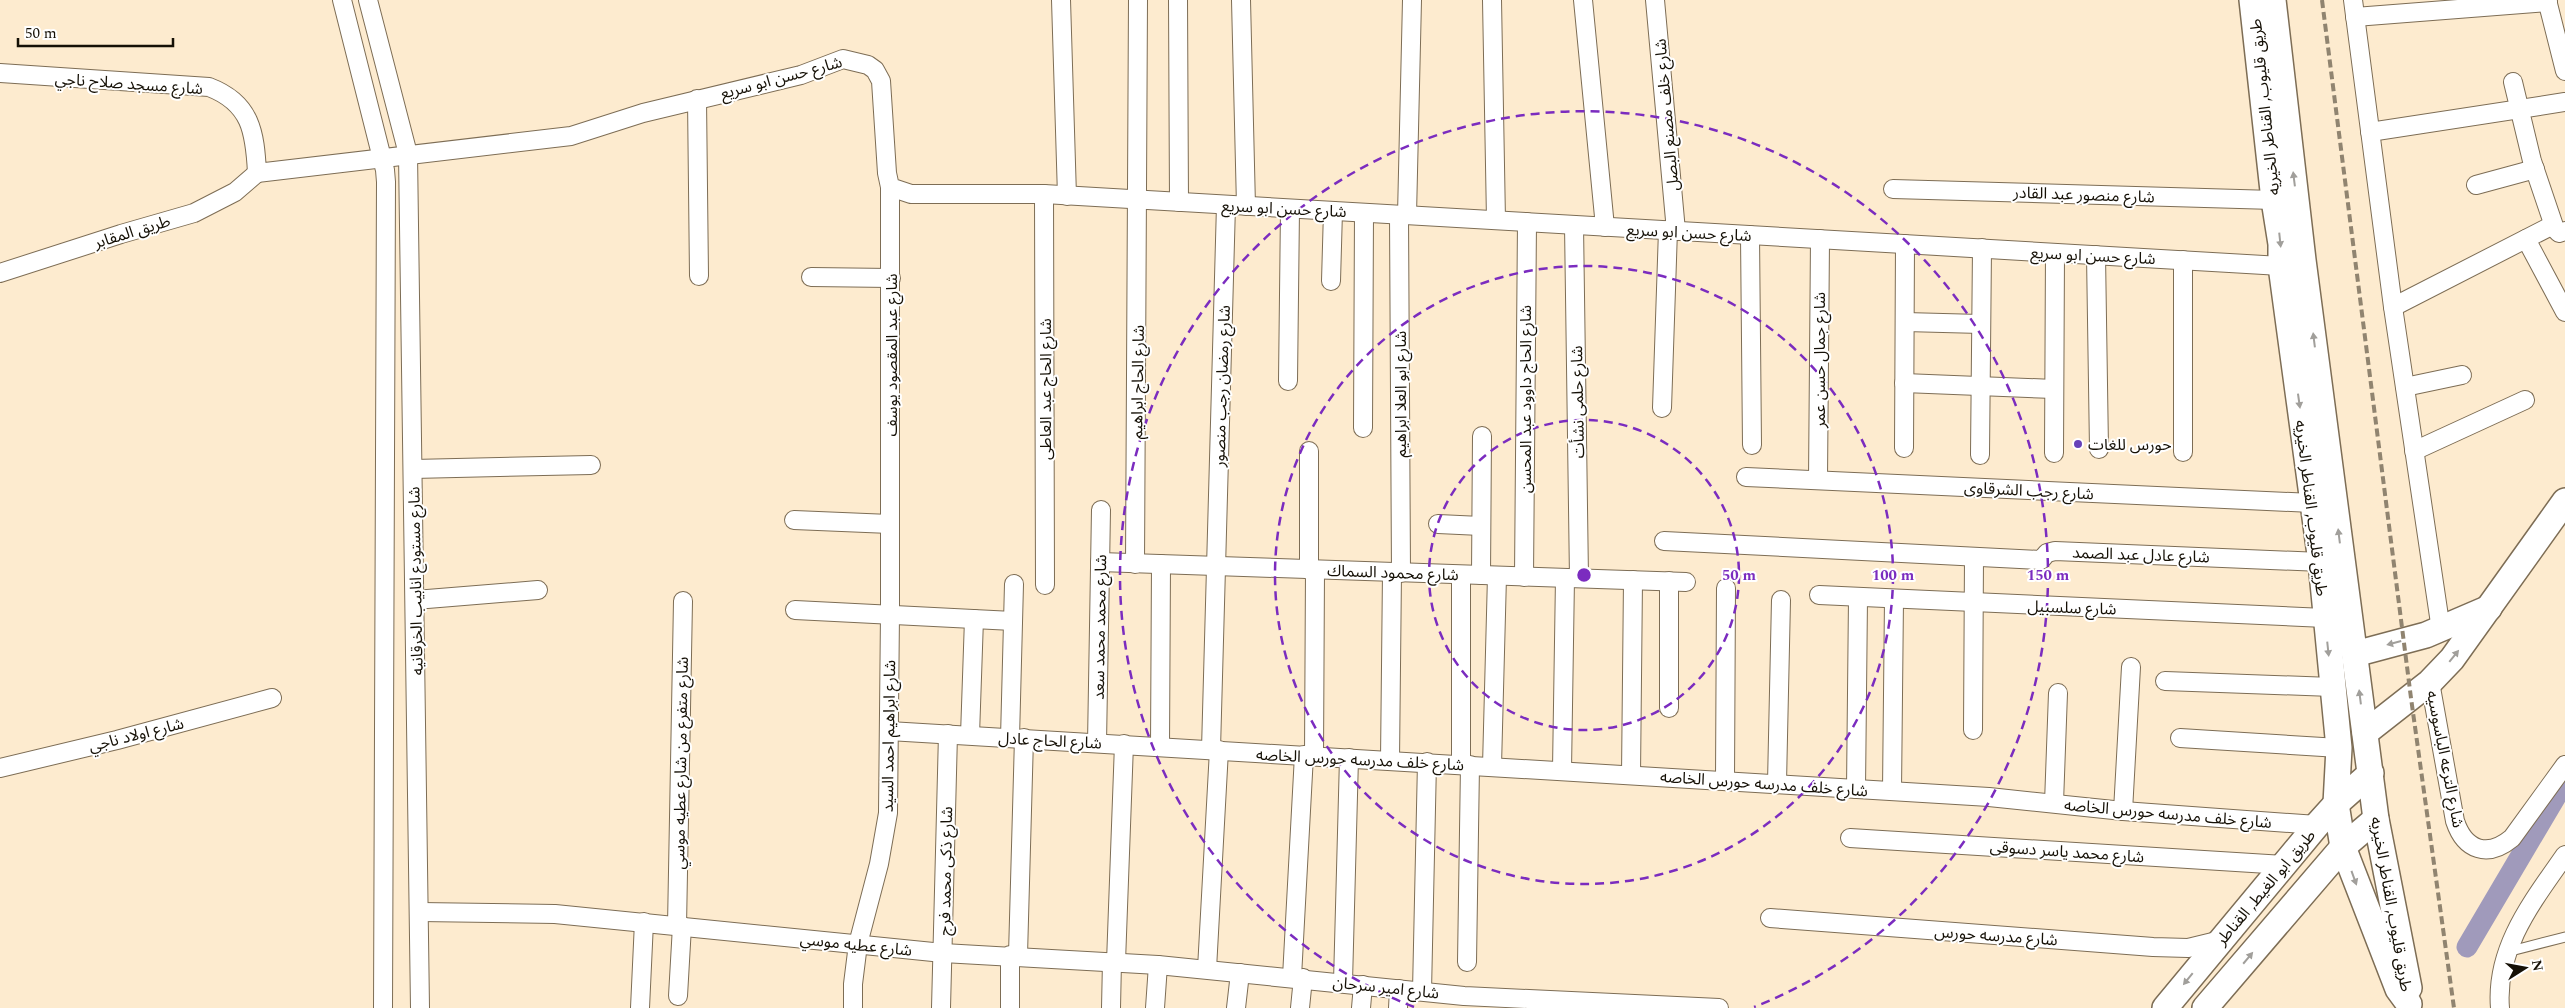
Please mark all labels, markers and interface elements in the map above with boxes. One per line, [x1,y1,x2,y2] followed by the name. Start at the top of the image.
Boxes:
[18,15,172,47] scale bar
[2244,17,2286,196] street label: طريق قليوب, القناطر الخيريه
[25,22,57,45] text: 50 m
[1648,38,1686,192] street label: شارع خلف مصنع البصل
[718,50,845,106] street label: شارع حسن ابو سريع
[54,67,204,101] street label: شارع مسجد صلاح ناجي
[2290,170,2298,186] one-way arrow
[2012,180,2155,209] street label: شارع منصور عبد القادر
[1221,194,1347,224] street label: شارع حسن ابو سريع
[90,209,174,255] street label: طريق المقابر
[1626,218,1752,248] street label: شارع حسن ابو سريع
[2276,232,2284,248] one-way arrow
[2030,241,2156,271] street label: شارع حسن ابو سريع
[880,273,904,437] street label: شارع عبد المقصود يوسف
[1808,292,1832,429] street label: شارع جمال حسن عمر
[1207,305,1237,469] street label: شارع رمضان رجب منصور
[1514,305,1538,493] street label: شارع الحاج داوود عبد المحسن
[1034,318,1058,460] street label: شارع الحاج عبد العاطى
[1125,325,1151,439] street label: شارع الحاج ابراهيم
[1389,331,1413,457] street label: شارع ابو العلا ابراهيم
[2310,332,2318,348] one-way arrow
[1565,345,1591,459] street label: شارع حلمى نشأت
[2295,393,2303,409] one-way arrow
[2288,419,2334,598] street label: طريق قليوب, القناطر الخيريه
[2088,433,2172,457] place label: حورس للغات
[2072,438,2084,450] marker: حورس للغات
[1963,476,2094,506] street label: شارع رجب الشرقاوى
[402,486,430,676] street label: شارع مستودع انابيب الخرقانيه
[2335,527,2343,543] one-way arrow
[2072,541,2210,569] street label: شارع عادل عبد الصمد
[1087,554,1113,700] street label: شارع محمد محمد سعد
[1327,559,1459,587] street label: شارع محمود السماك
[1722,564,1757,587] text: 50 m
[1872,564,1915,587] text: 100 m
[2027,564,2070,587] text: 150 m
[1575,566,1593,584] centre of rings
[2027,594,2117,622] street label: شارع سلسبيل
[2387,640,2402,648] one-way arrow
[2324,641,2332,657] one-way arrow
[2449,649,2460,662] one-way arrow
[667,657,695,870] street label: شارع متفرع من شارع عطيه موسي
[876,660,902,812] street label: شارع ابراهيم احمد السيد
[2420,688,2470,830] street label: شارع الترعه الباسوسيه
[2356,689,2364,705] one-way arrow
[86,712,186,758] street label: شارع اولاد ناجي
[998,726,1102,756] street label: شارع الحاج عادل
[1255,743,1465,777] street label: شارع خلف مدرسه حورس الخاصه
[1659,765,1869,803] street label: شارع خلف مدرسه حورس الخاصه
[2063,793,2273,835] street label: شارع خلف مدرسه حورس الخاصه
[933,806,959,936] street label: شارع ذكى محمد فرج
[2364,815,2418,994] street label: طريق قليوب, القناطر الخيريه
[2209,824,2322,952] street label: طريق ابو الغيط, القناطر
[1989,835,2145,869] street label: شارع محمد ياسر دسوقى
[2350,871,2358,886] one-way arrow
[1933,920,2058,952] street label: شارع مدرسه حورس
[799,927,913,963] street label: شارع عطيه موسي
[2500,943,2550,993] north arrow
[2243,951,2254,964] one-way arrow
[2526,958,2549,973] text: N
[1331,970,1440,1006] street label: شارع امير سرحان
[2183,973,2194,986] one-way arrow

